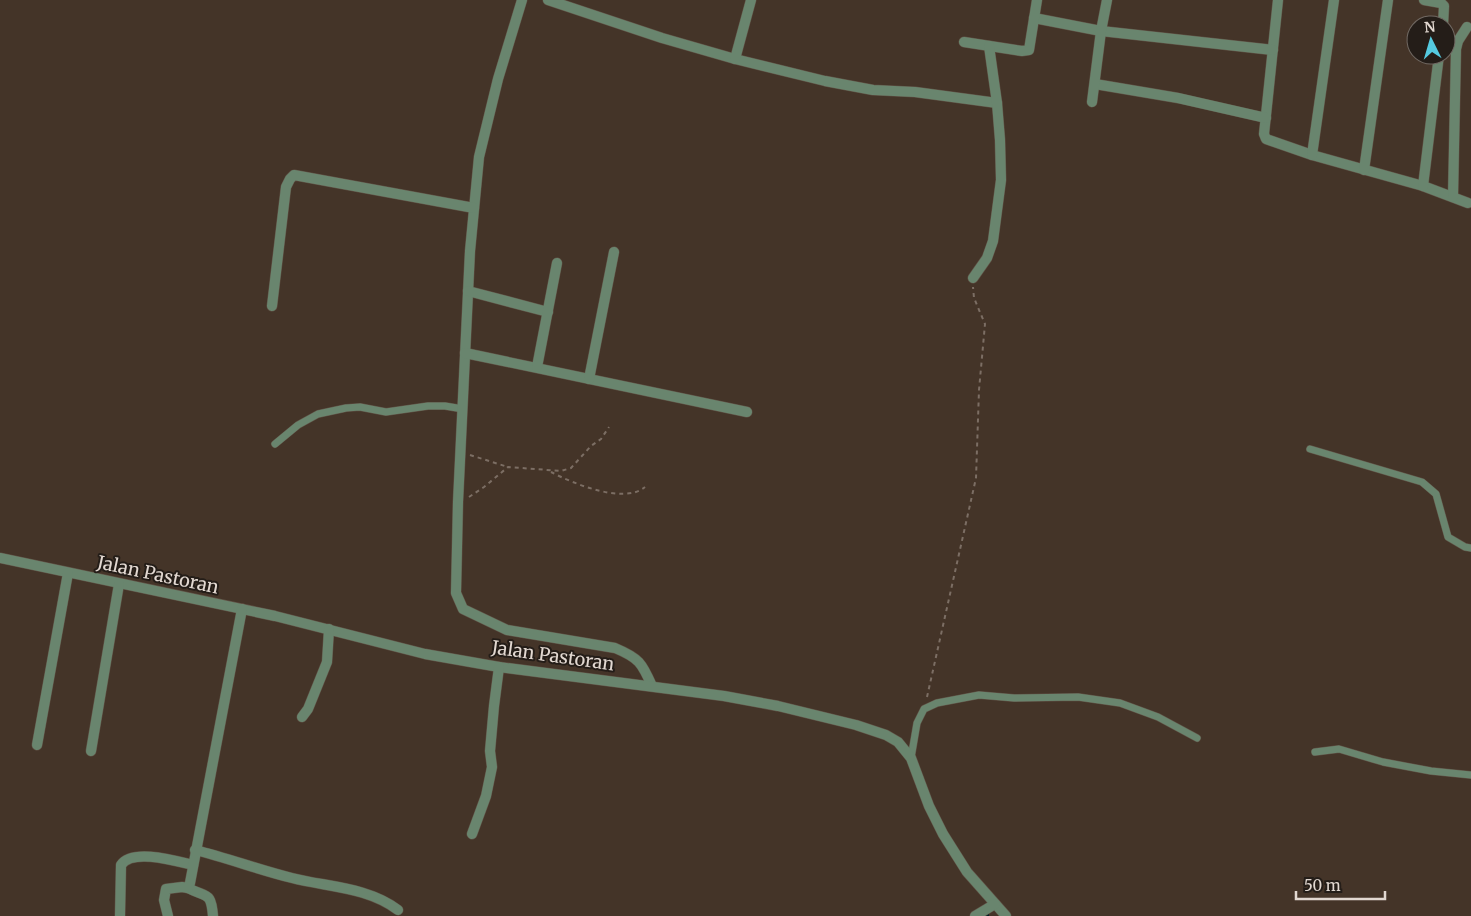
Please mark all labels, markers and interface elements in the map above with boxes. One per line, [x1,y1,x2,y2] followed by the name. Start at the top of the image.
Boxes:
[1406,15,1456,65] north arrow
[1424,18,1436,36] text: N
[94,550,221,599] street label: Jalan Pastoran
[489,635,616,676] street label: Jalan Pastoran
[1296,868,1385,900] scale bar
[1304,876,1341,895] text: 50 m

